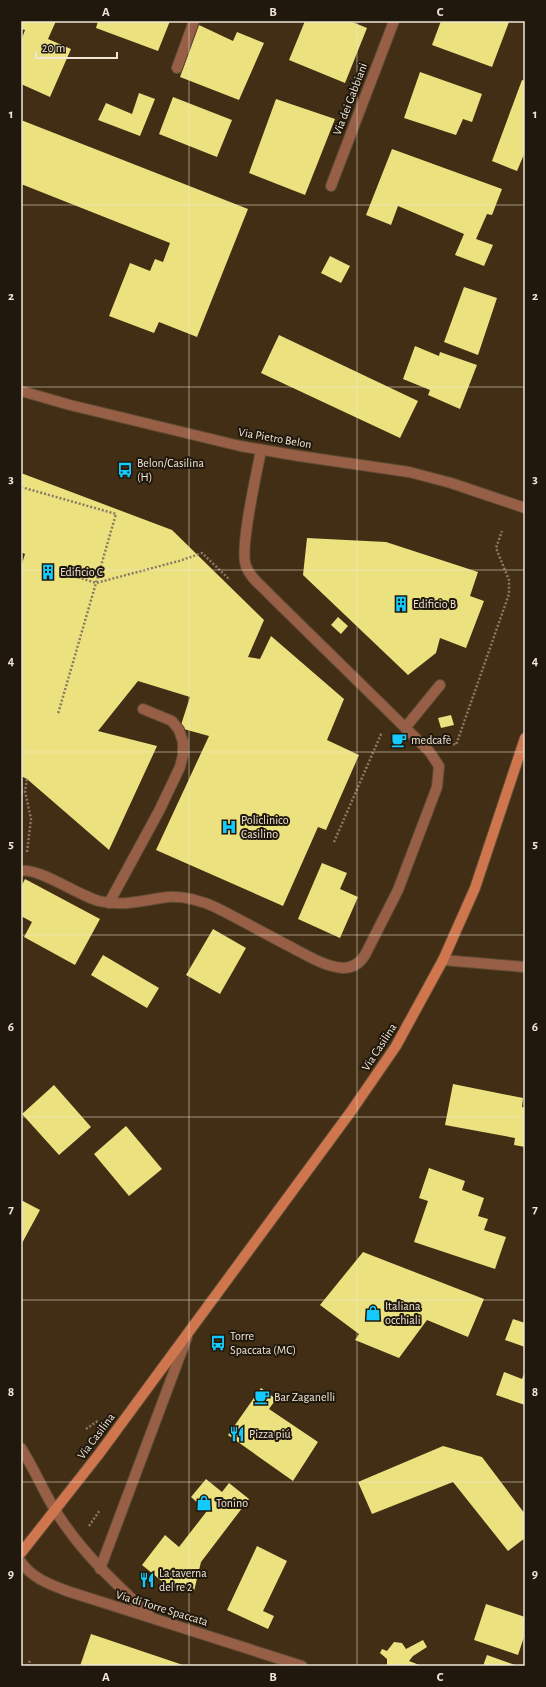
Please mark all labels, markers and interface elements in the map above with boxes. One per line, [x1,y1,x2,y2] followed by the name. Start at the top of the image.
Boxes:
[102,6,110,19] text: A
[269,6,277,19] text: B
[437,6,444,19] text: C
[36,34,117,60] scale bar
[42,42,65,54] text: 20 m
[331,61,369,137] street label: Via dei Gabbiani
[9,108,13,121] text: 1
[533,108,537,121] text: 1
[8,290,14,303] text: 2
[532,290,538,303] text: 2
[237,426,313,450] street label: Via Pietro Belon
[137,457,204,483] place label: Belon/Casilina (H)
[116,461,134,479] bus stop icon: Belon/Casilina (H)
[8,473,14,486] text: 3
[532,473,538,486] text: 3
[39,563,57,581] building icon: Edificio C
[60,566,103,578] place label: Edificio C
[392,595,410,613] building icon: Edificio B
[413,598,456,610] place label: Edificio B
[8,655,15,668] text: 4
[532,655,539,668] text: 4
[390,731,408,749] cafe icon: medcafè
[411,734,451,746] place label: medcafè
[241,814,289,840] place label: Policlinico Casilino
[220,818,238,836] hospital icon: Policlinico Casilino
[8,838,14,851] text: 5
[532,838,538,851] text: 5
[8,1021,14,1034] text: 6
[359,1021,399,1073] street label: Via Casilina
[532,1021,538,1034] text: 6
[8,1203,14,1216] text: 7
[532,1203,538,1216] text: 7
[385,1300,421,1326] place label: Italiana occhiali
[364,1304,382,1322] shop icon: Italiana occhiali
[230,1330,296,1356] place label: Torre Spaccata (MC)
[209,1334,227,1352] bus stop icon: Torre Spaccata (MC)
[8,1386,14,1399] text: 8
[532,1386,538,1399] text: 8
[253,1388,271,1406] cafe icon: Bar Zaganelli
[274,1391,335,1403] place label: Bar Zaganelli
[75,1410,117,1461] street label: Via Casilina
[228,1425,246,1443] restaurant icon: Pizza piú
[249,1428,291,1440] place label: Pizza piú
[195,1494,213,1512] shop icon: Tonino
[216,1497,248,1509] place label: Tonino
[159,1567,207,1593] place label: La taverna del re 2
[8,1568,14,1581] text: 9
[532,1568,538,1581] text: 9
[138,1571,156,1589] restaurant icon: La taverna del re 2
[114,1588,210,1628] street label: Via di Torre Spaccata
[102,1671,110,1684] text: A
[269,1671,277,1684] text: B
[437,1671,444,1684] text: C

